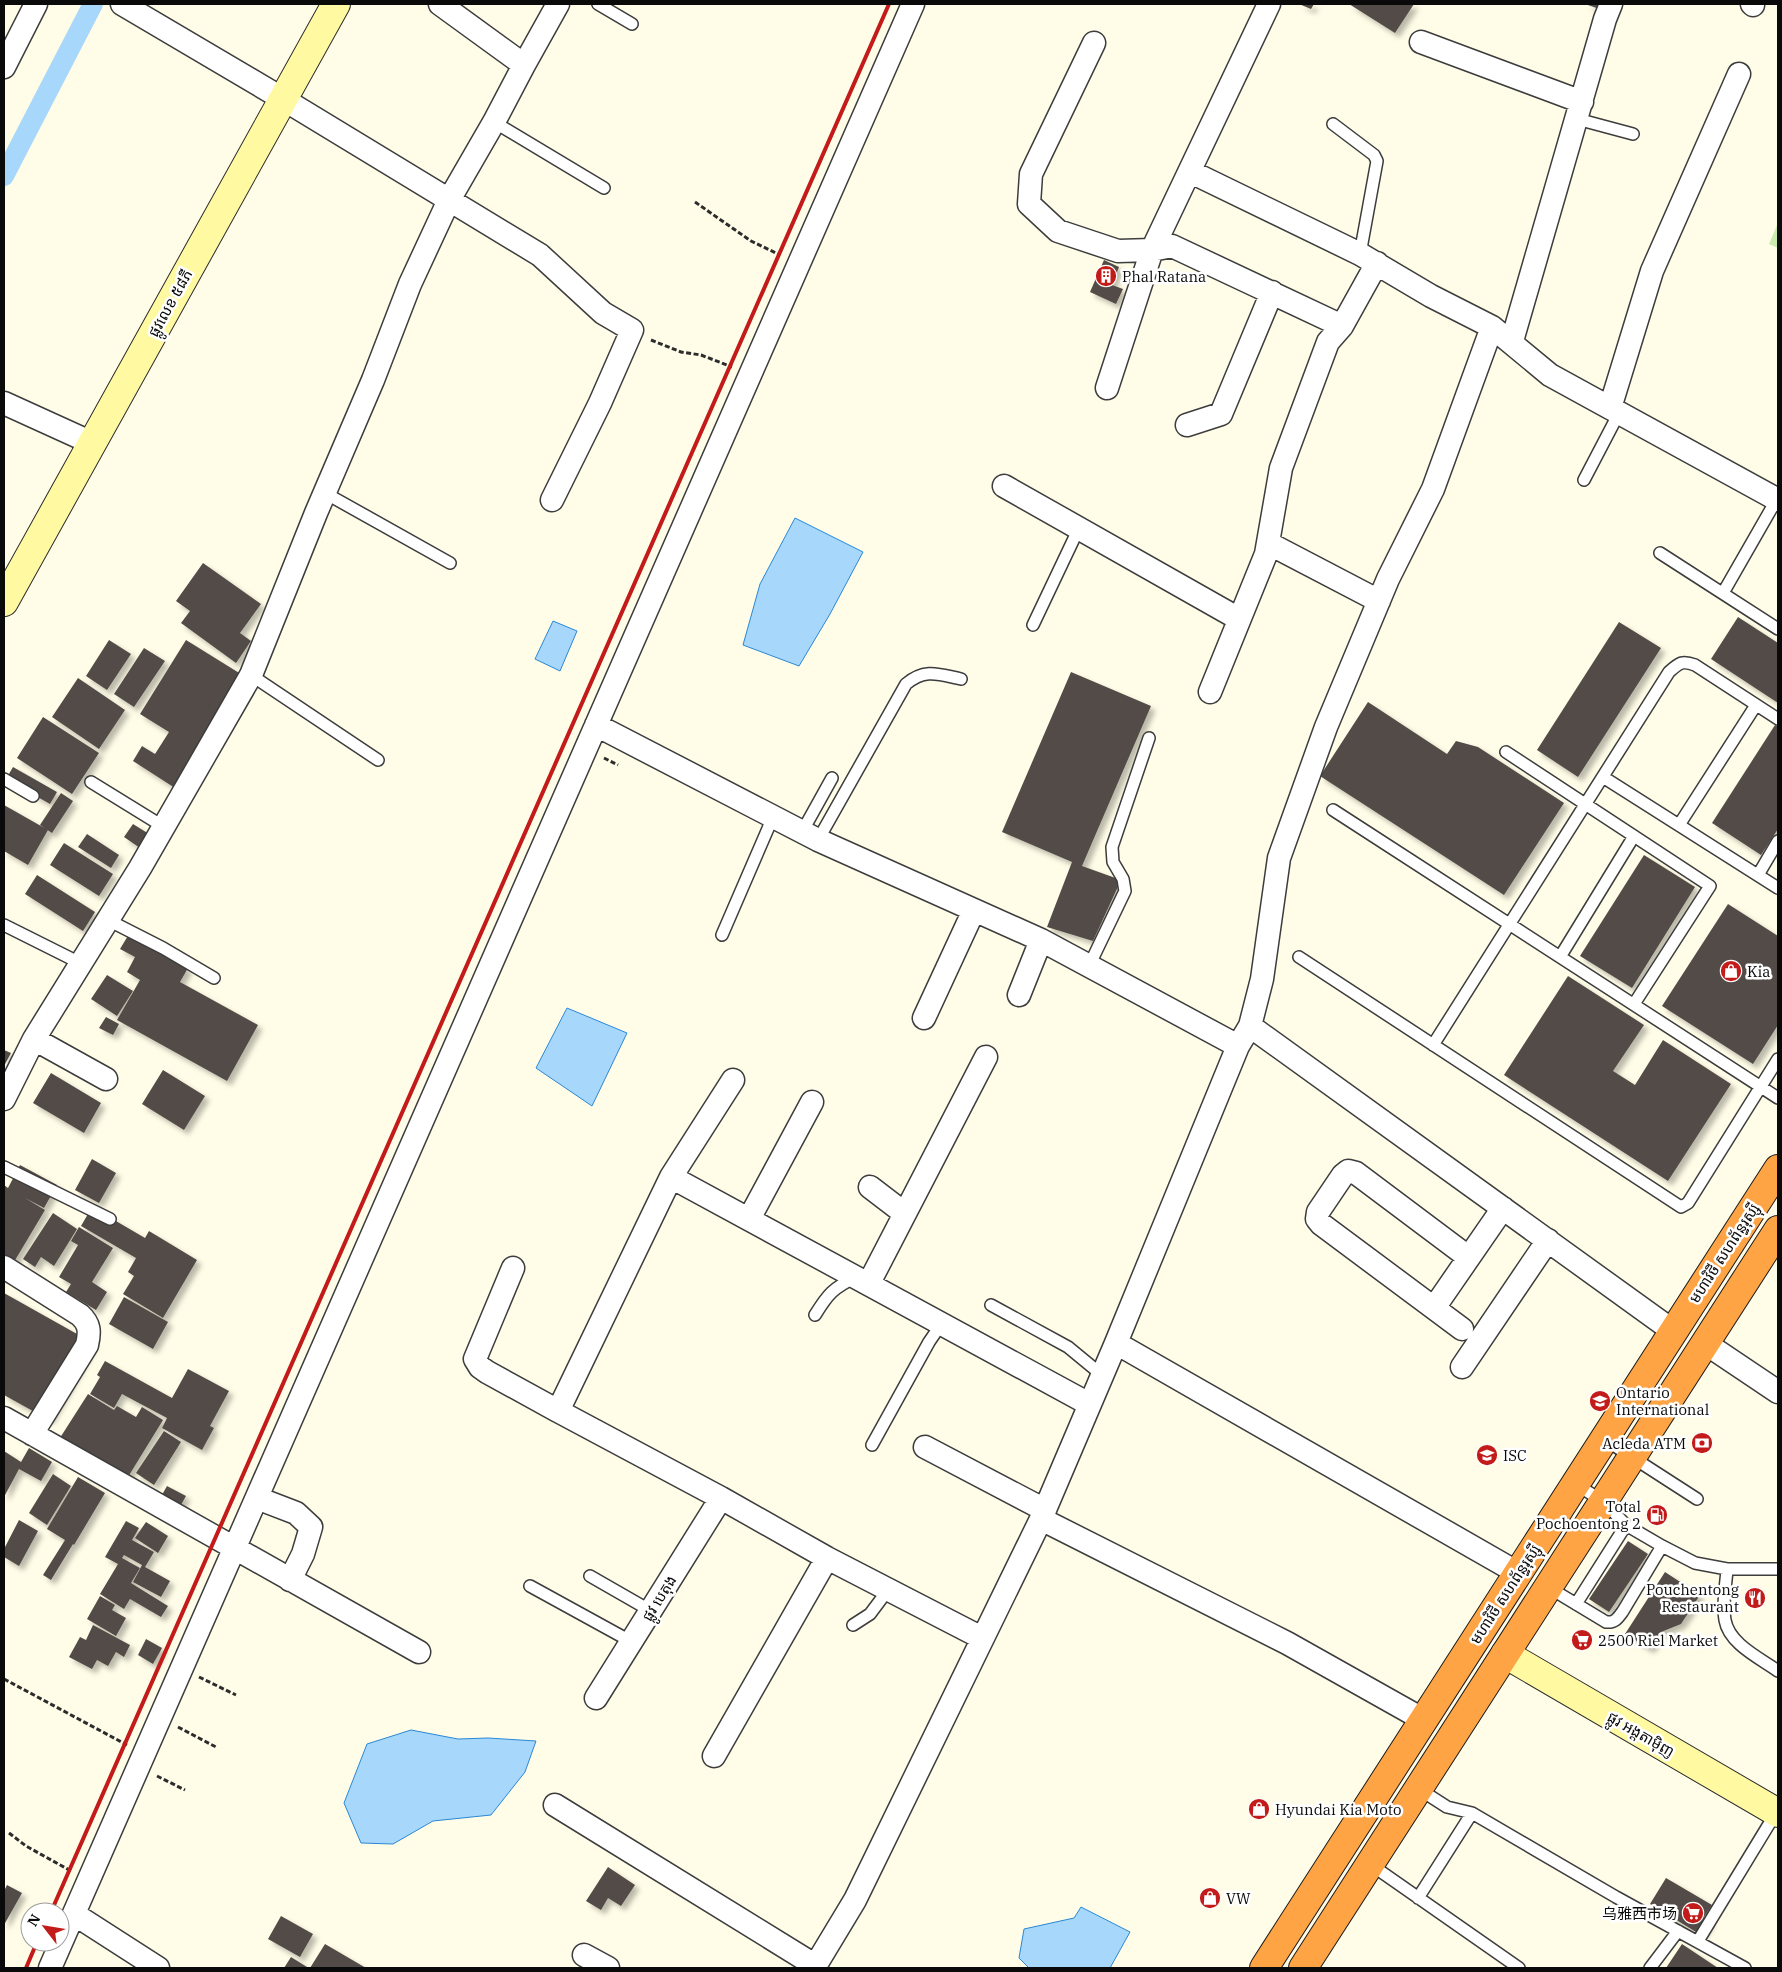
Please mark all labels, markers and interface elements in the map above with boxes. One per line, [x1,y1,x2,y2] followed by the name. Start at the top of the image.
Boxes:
[1094,264,1118,288] building icon: Phal Ratana
[144,266,200,342] street label: ផ្លូវលេខ ៥៨ភី
[1122,267,1206,286] place label: Phal Ratana
[1719,959,1743,983] shop icon: Kia
[1747,962,1771,981] place label: Kia
[1685,1199,1767,1309] street label: មហាវិថី សហព័ន្ធរុស្ស៊ី
[1616,1383,1709,1419] place label: Ontario International
[1588,1389,1612,1413] school or university icon: Ontario International
[1690,1431,1714,1455] bank icon: Acleda ATM
[1602,1434,1686,1453] place label: Acleda ATM
[1475,1443,1499,1467] school or university icon: ISC
[1503,1446,1527,1465] place label: ISC
[1536,1497,1641,1533] place label: Total Pochoentong 2
[1645,1503,1669,1527] fuel station icon: Total Pochoentong 2
[1466,1540,1548,1650] street label: មហាវិថី សហព័ន្ធរុស្ស៊ី
[637,1571,684,1627] street label: ផ្លូវ បេតុង
[1646,1580,1739,1616] place label: Pouchentong Restaurant
[1743,1586,1767,1610] restaurant icon: Pouchentong Restaurant
[1570,1628,1594,1652] supermarket icon: 2500 Riel Market
[1598,1631,1718,1650] place label: 2500 Riel Market
[1602,1707,1678,1765] street label: ផ្លូវ អង្តតាម៉ិញ
[1247,1797,1271,1821] shop icon: Hyundai Kia Moto
[1275,1800,1402,1819] place label: Hyundai Kia Moto
[1198,1886,1222,1910] shop icon: VW
[1226,1889,1251,1908] place label: VW
[1681,1901,1705,1925] supermarket icon: 乌雅西市场
[20,1902,70,1952] north arrow
[1602,1904,1677,1923] place label: 乌雅西市场
[23,1911,44,1930] text: N

